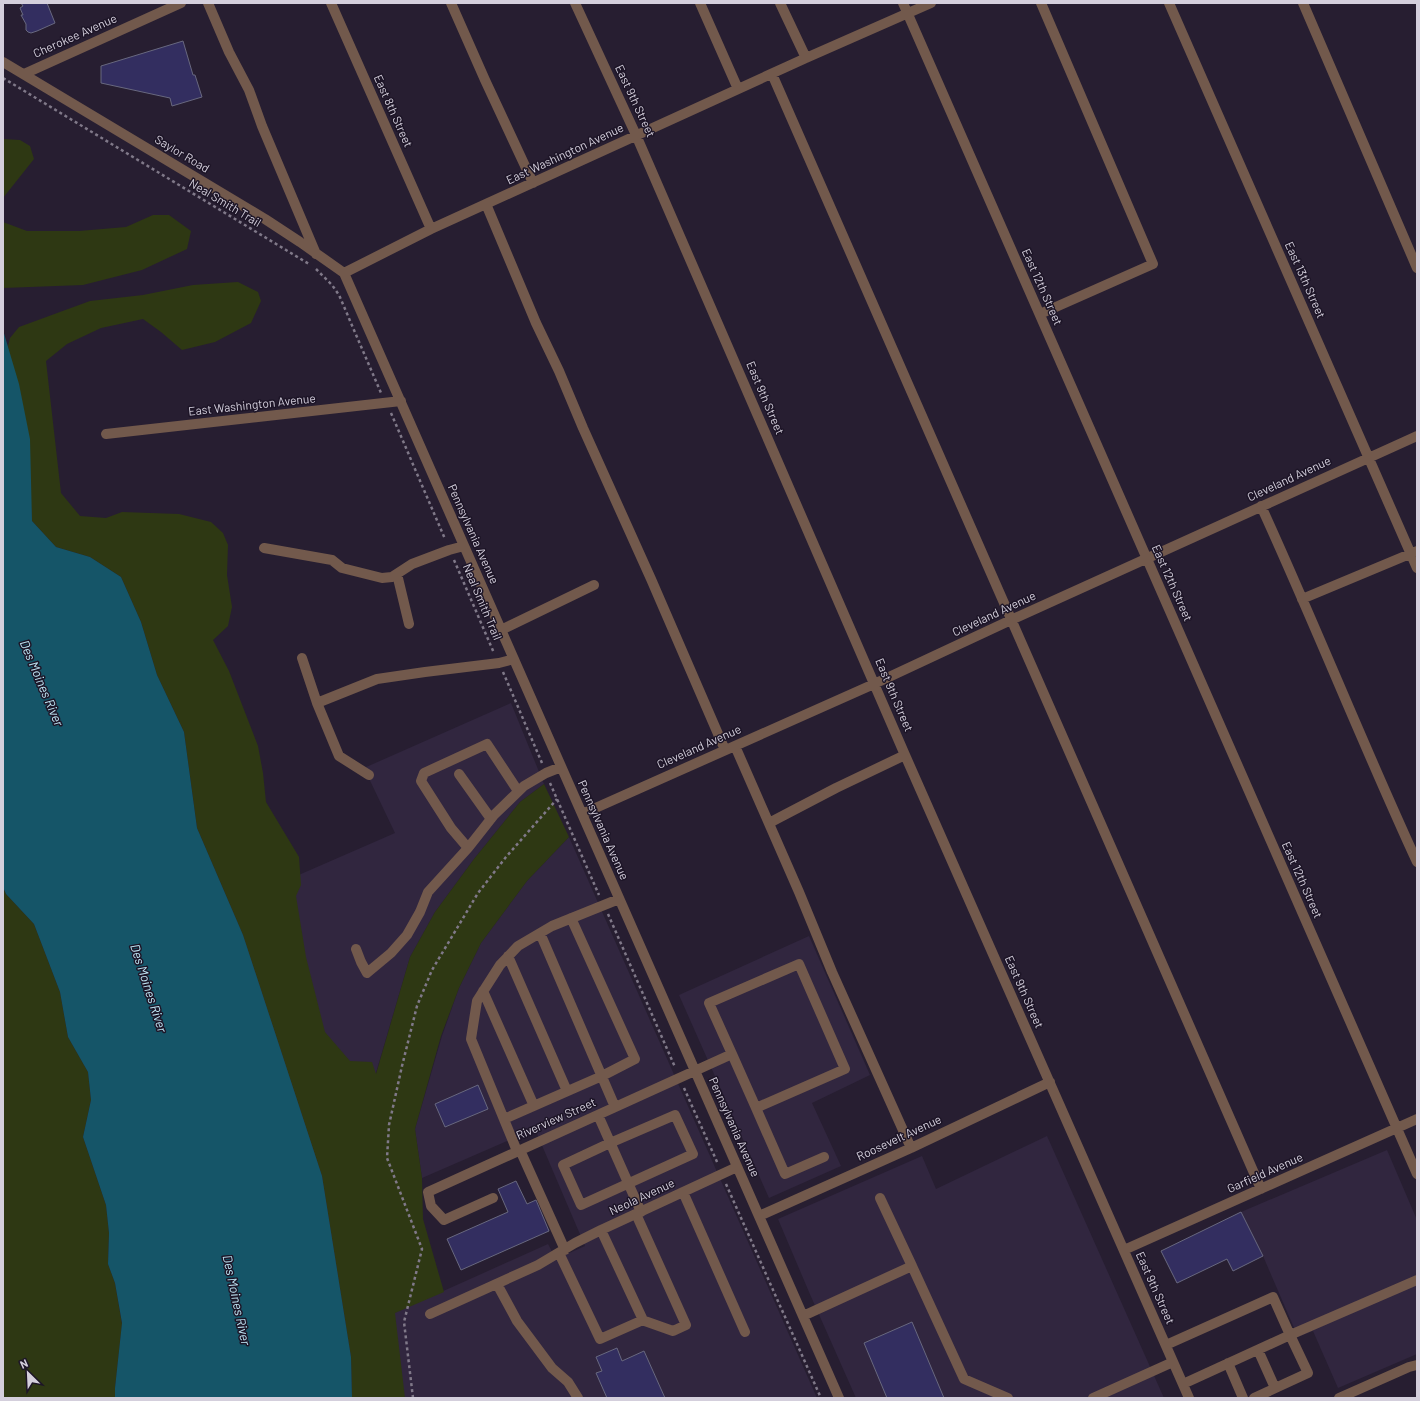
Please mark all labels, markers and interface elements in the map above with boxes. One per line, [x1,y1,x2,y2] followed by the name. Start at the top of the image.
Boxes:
[31,10,119,60] street label: Cherokee Avenue
[613,62,659,139] street label: East 9th Street
[372,72,416,149] street label: East 8th Street
[504,120,626,186] street label: East Washington Avenue
[153,131,212,175] street label: Saylor Road
[187,175,264,229] street label: Neal Smith Trail
[1283,239,1329,320] street label: East 13th Street
[1020,246,1066,327] street label: East 12th Street
[744,359,788,436] street label: East 9th Street
[188,390,316,418] street label: East Washington Avenue
[1245,453,1333,504] street label: Cleveland Avenue
[446,481,502,586] street label: Pennsylvania Avenue
[1150,542,1196,623] street label: East 12th Street
[461,561,505,642] street label: Neal Smith Trail
[950,588,1038,639] street label: Cleveland Avenue
[17,638,68,729] water label: Des Moines River
[873,656,917,733] street label: East 9th Street
[654,721,743,771] street label: Cleveland Avenue
[576,777,632,882] street label: Pennsylvania Avenue
[1280,839,1326,920] street label: East 12th Street
[127,942,171,1035] water label: Des Moines River
[1003,953,1047,1030] street label: East 9th Street
[707,1074,763,1179] street label: Pennsylvania Avenue
[514,1094,598,1142] street label: Riverview Street
[854,1111,943,1163] street label: Roosevelt Avenue
[1225,1149,1305,1195] street label: Garfield Avenue
[607,1175,676,1217] street label: Neola Avenue
[1134,1249,1178,1326] street label: East 9th Street
[220,1253,254,1347] water label: Des Moines River
[8,1353,48,1393] north arrow
[18,1356,30,1371] text: N

